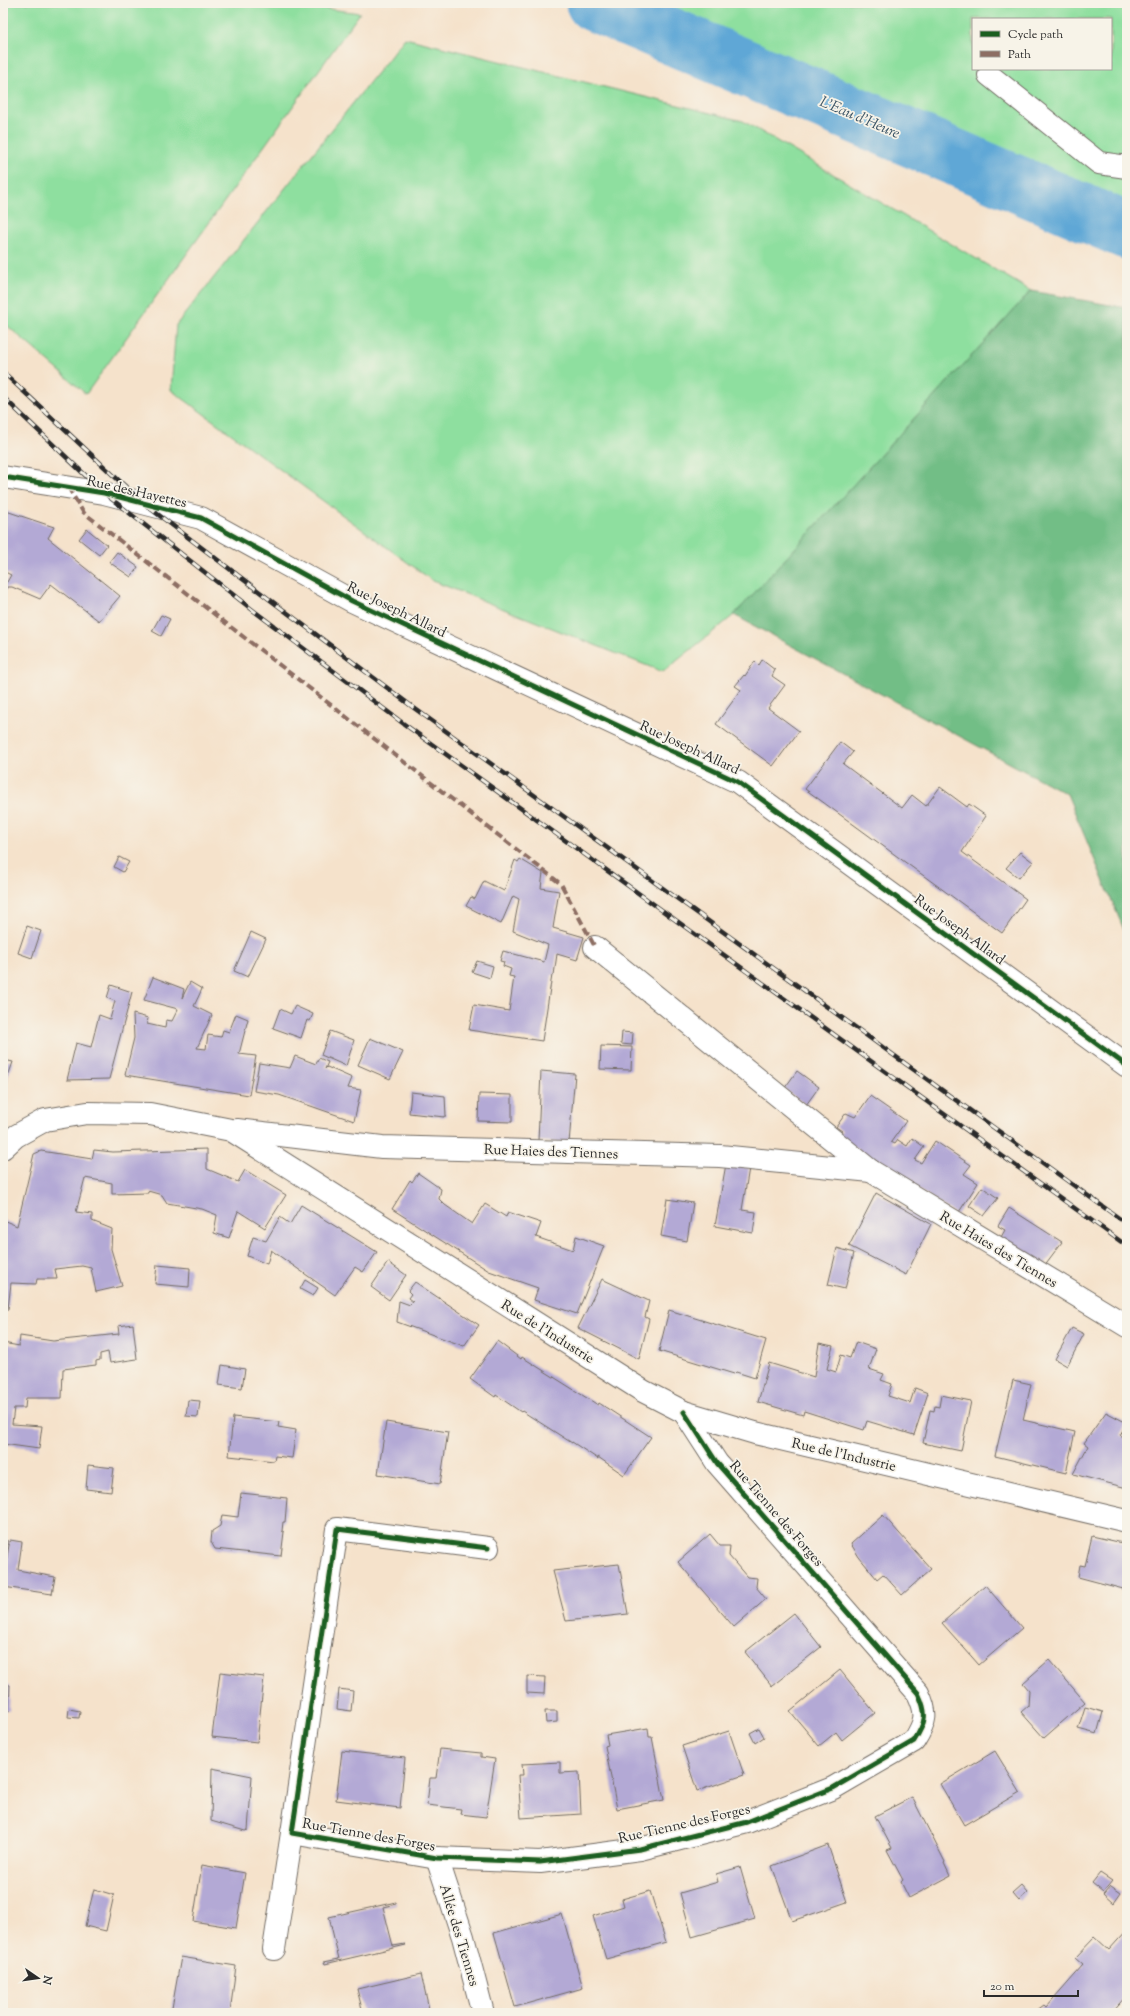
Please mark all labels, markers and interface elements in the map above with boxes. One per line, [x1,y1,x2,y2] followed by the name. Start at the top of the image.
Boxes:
[972,18,1112,70] legend
[1008,26,1063,44] text: Cycle path
[1008,46,1031,64] text: Path
[816,92,903,145] water label: L'Eau d'Heure
[85,472,189,514] street label: Rue des Hayettes
[343,578,449,644] street label: Rue Joseph Allard
[636,717,743,781] street label: Rue Joseph Allard
[909,891,1009,971] street label: Rue Joseph Allard
[483,1141,618,1165] street label: Rue Haies des Tiennes
[935,1208,1061,1294] street label: Rue Haies des Tiennes
[496,1296,597,1369] street label: Rue de l'Industrie
[789,1434,898,1478] street label: Rue de l'Industrie
[724,1457,827,1572] street label: Rue Tienne des Forges
[617,1800,752,1850] street label: Rue Tienne des Forges
[301,1814,437,1858] street label: Rue Tienne des Forges
[433,1882,483,1989] street label: Allée des Tiennes
[18,1958,58,1998] north arrow
[984,1972,1078,1998] scale bar
[38,1973,56,1986] text: N
[990,1978,1015,1996] text: 20 m

